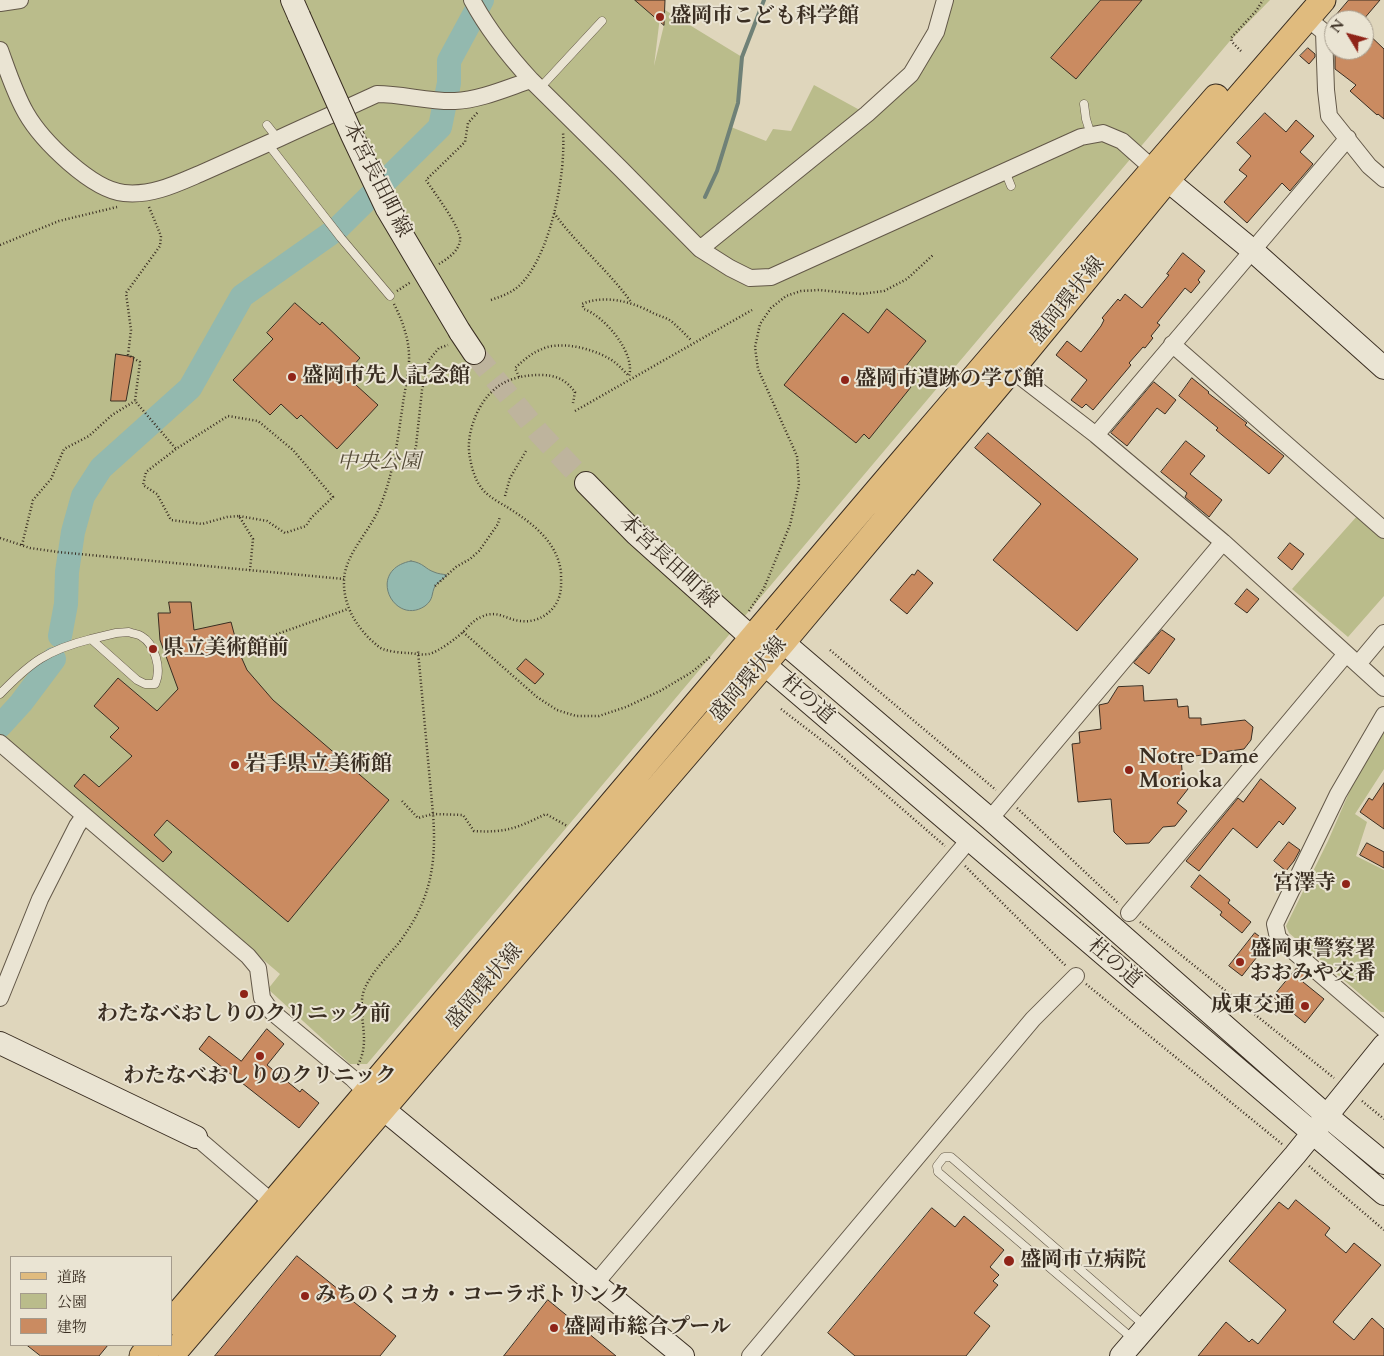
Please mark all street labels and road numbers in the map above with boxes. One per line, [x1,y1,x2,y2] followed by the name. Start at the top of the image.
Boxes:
[336,118,416,242] street label: 本宮長田町線
[1025,252,1111,350] street label: 盛岡環状線
[613,510,723,614] street label: 本宮長田町線
[705,632,793,728] street label: 盛岡環状線
[775,670,839,730] street label: 杜の道
[1082,934,1146,994] street label: 杜の道
[441,939,529,1035] street label: 盛岡環状線

